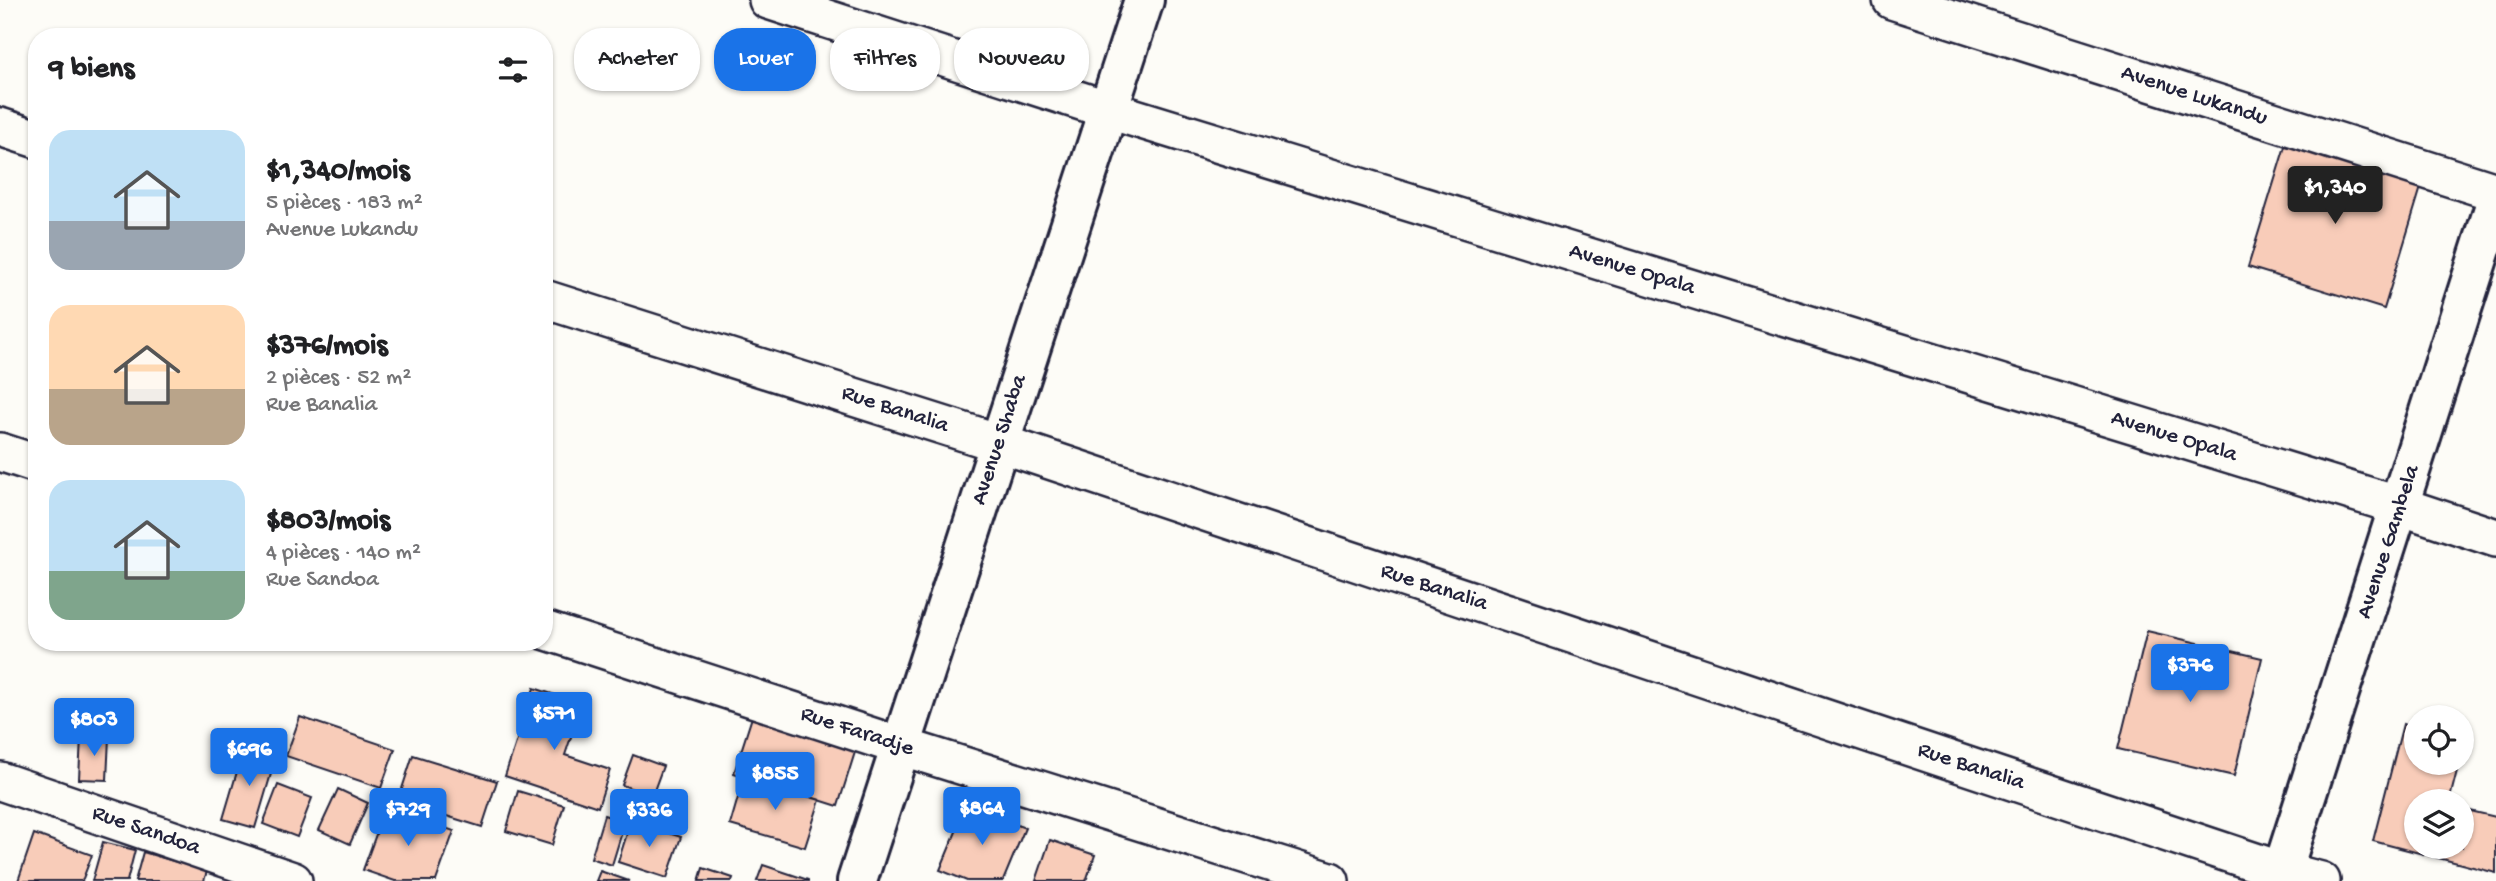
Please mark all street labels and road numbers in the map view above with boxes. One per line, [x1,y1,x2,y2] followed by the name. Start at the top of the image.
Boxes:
[2118,60,2271,132] street label: Avenue Lukandu
[1566,238,1699,302] street label: Avenue Opala
[966,370,1034,509] street label: Avenue Shaba
[838,380,953,440] street label: Rue Banalia
[2108,405,2241,469] street label: Avenue Opala
[2351,461,2427,622] street label: Avenue Gambela
[1377,558,1492,618] street label: Rue Banalia
[797,701,918,763] street label: Rue Faradje
[1914,737,2029,797] street label: Rue Banalia
[88,800,205,863] street label: Rue Sandoa

